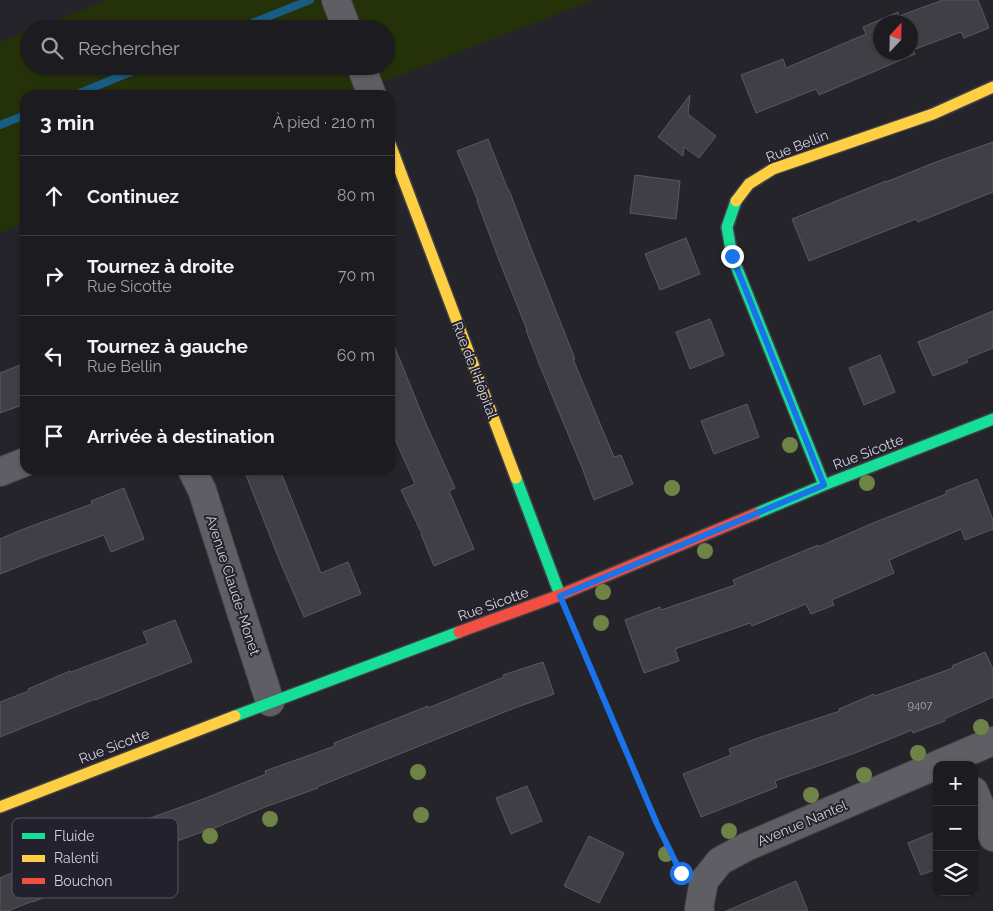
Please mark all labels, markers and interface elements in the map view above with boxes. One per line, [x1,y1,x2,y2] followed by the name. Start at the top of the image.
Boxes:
[873,15,918,60] north arrow
[20,20,395,75] search box
[38,34,66,62] icon: search
[78,37,180,59] text: Rechercher
[40,110,94,135] text: 3 min
[273,113,375,132] text: À pied · 210 m
[764,127,830,165] street label: Rue Bellin
[40,182,68,210] icon: ahead
[87,185,179,207] text: Continuez
[337,186,375,205] text: 80 m
[721,245,744,268] route end
[87,255,234,277] text: Tournez à droite
[40,262,68,290] icon: right
[338,266,375,285] text: 70 m
[87,277,172,296] text: Rue Sicotte
[449,319,501,421] street label: Rue de l'Hôpital
[87,335,248,357] text: Tournez à gauche
[40,342,68,370] icon: left
[337,346,375,365] text: 60 m
[87,357,162,376] text: Rue Bellin
[40,422,68,450] icon: arrive
[87,425,275,447] text: Arrivée à destination
[831,431,905,473] street label: Rue Sicotte
[203,513,263,657] street label: Avenue Claude-Monet
[455,584,531,624] street label: Rue Sicotte
[908,699,933,712] house number: 9407
[77,725,151,767] street label: Rue Sicotte
[933,761,978,896] map controls
[933,761,978,806] button: +
[755,797,849,849] street label: Avenue Nantel
[933,806,978,851] button: −
[12,818,178,898] legend
[54,828,94,844] text: Fluide
[54,850,99,866] text: Ralenti
[933,851,978,896] button: layers
[670,862,693,885] route start
[54,873,112,889] text: Bouchon

